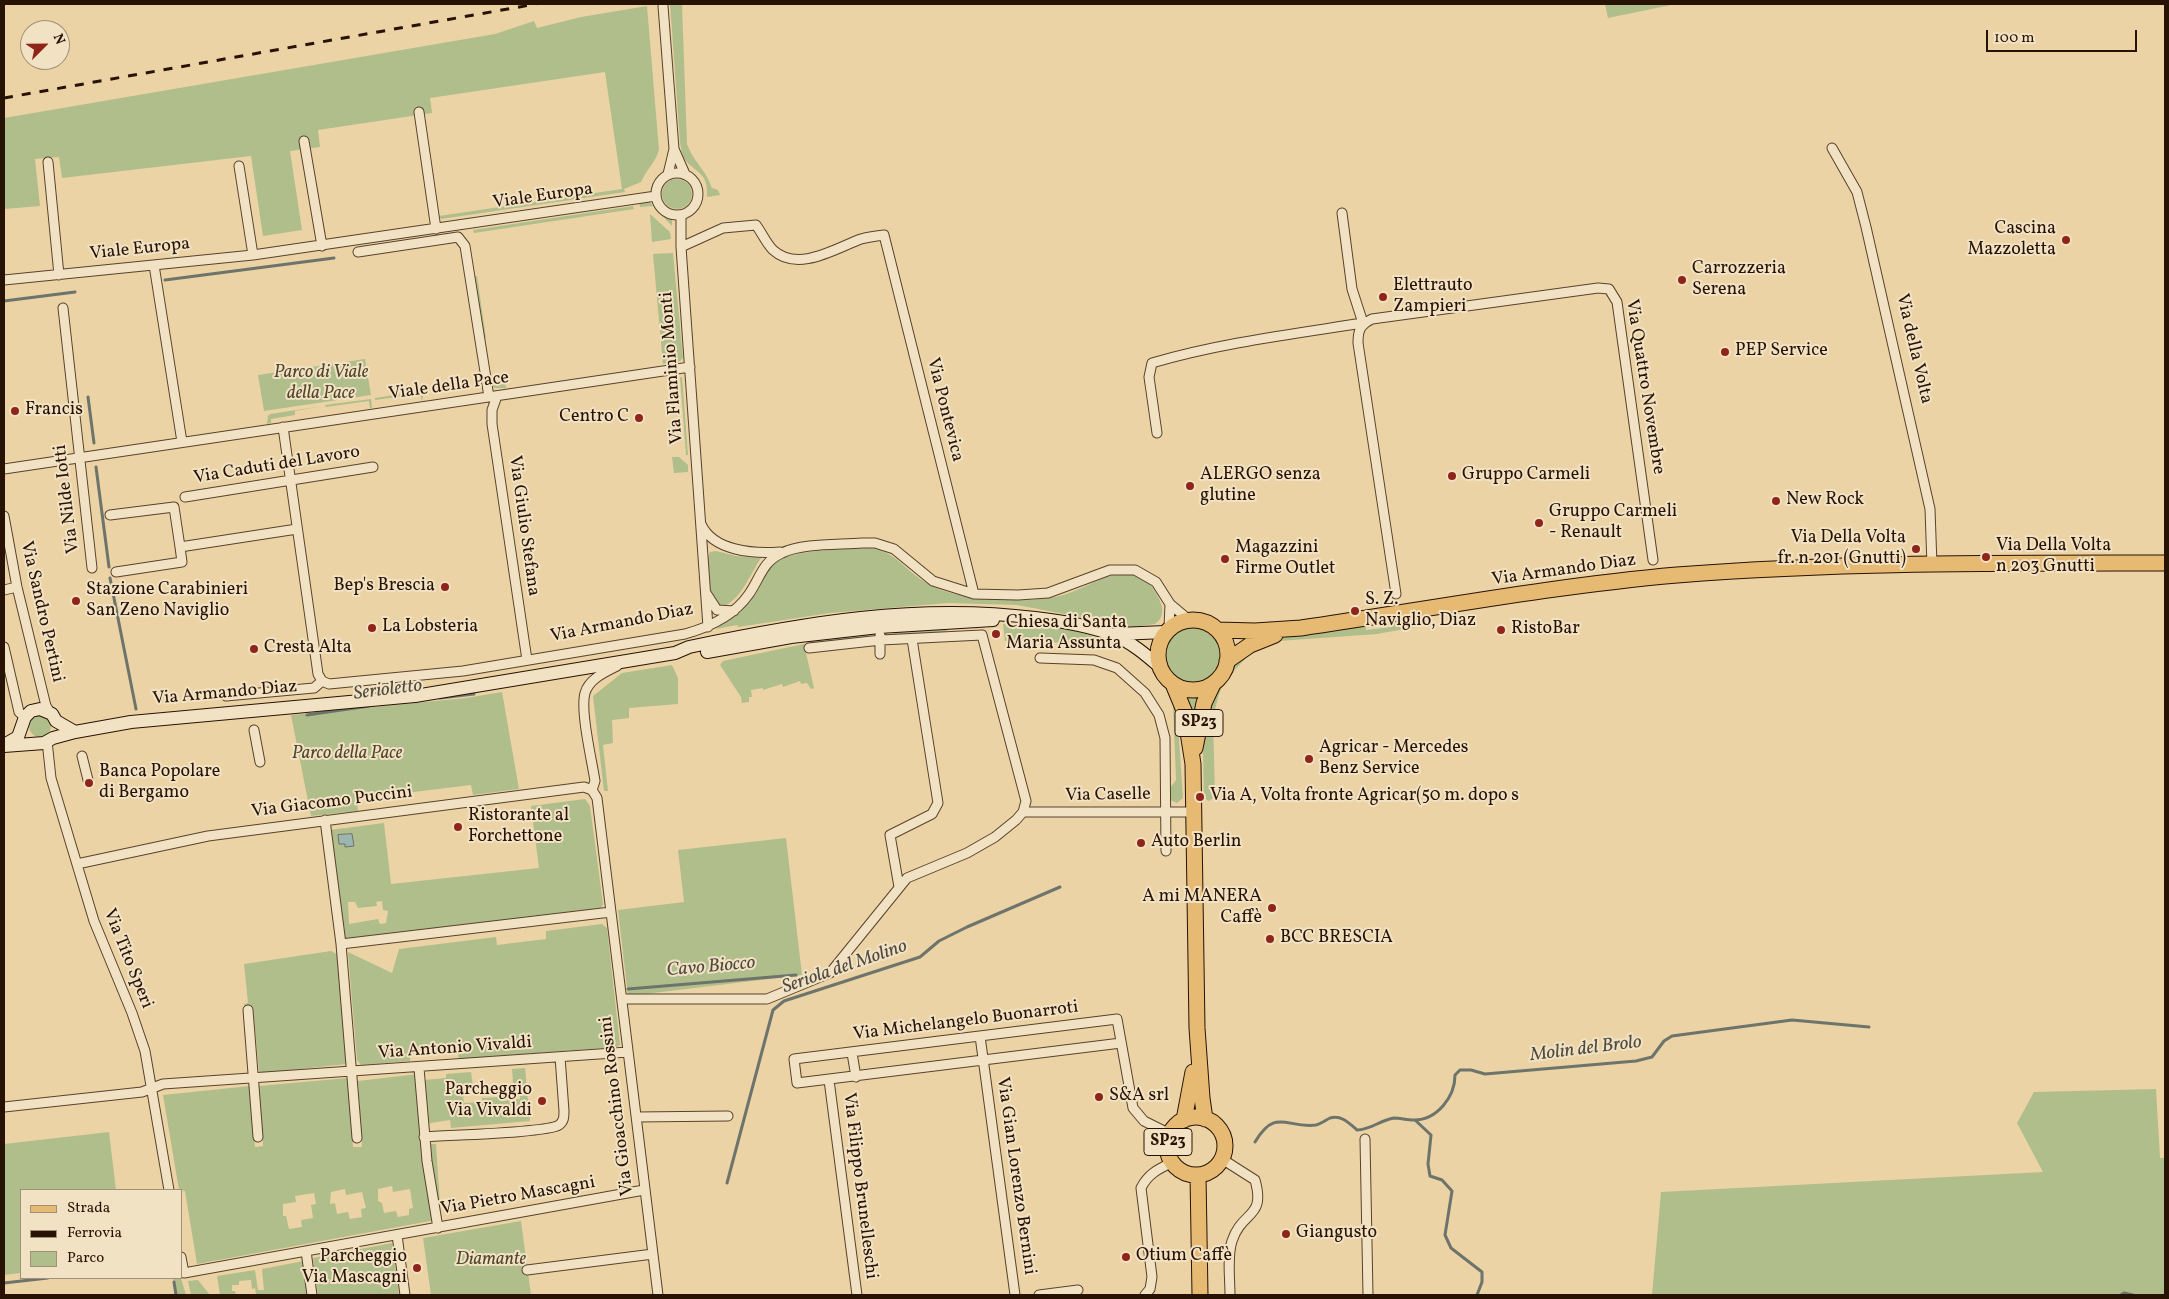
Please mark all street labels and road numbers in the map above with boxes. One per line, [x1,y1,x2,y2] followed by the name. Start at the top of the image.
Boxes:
[492,179,594,215] street label: Viale Europa
[89,234,191,266] street label: Viale Europa
[657,291,689,445] street label: Via Flaminio Monti
[1890,292,1936,406] street label: Via della Volta
[1619,298,1669,476] street label: Via Quattro Novembre
[921,356,967,464] street label: Via Pontevica
[387,368,511,406] street label: Viale della Pace
[192,442,362,490] street label: Via Caduti del Lavoro
[51,443,85,555] street label: Via Nilde Iotti
[502,454,544,598] street label: Via Giulio Stefana
[14,539,68,685] street label: Via Sandro Pertini
[1491,550,1637,592] street label: Via Armando Diaz
[549,600,695,648] street label: Via Armando Diaz
[152,677,298,711] street label: Via Armando Diaz
[1175,710,1223,736] road number: SP23
[250,782,414,824] street label: Via Giacomo Puccini
[1065,784,1151,808] street label: Via Caselle
[97,906,157,1012] street label: Via Tito Speri
[852,997,1080,1047] street label: Via Michelangelo Buonarroti
[596,1015,640,1197] street label: Via Gioacchino Rossini
[377,1033,533,1065] street label: Via Antonio Vivaldi
[990,1076,1040,1276] street label: Via Gian Lorenzo Bernini
[837,1091,881,1281] street label: Via Filippo Brunelleschi
[1144,1128,1192,1156] road number: SP23
[439,1173,597,1221] street label: Via Pietro Mascagni

